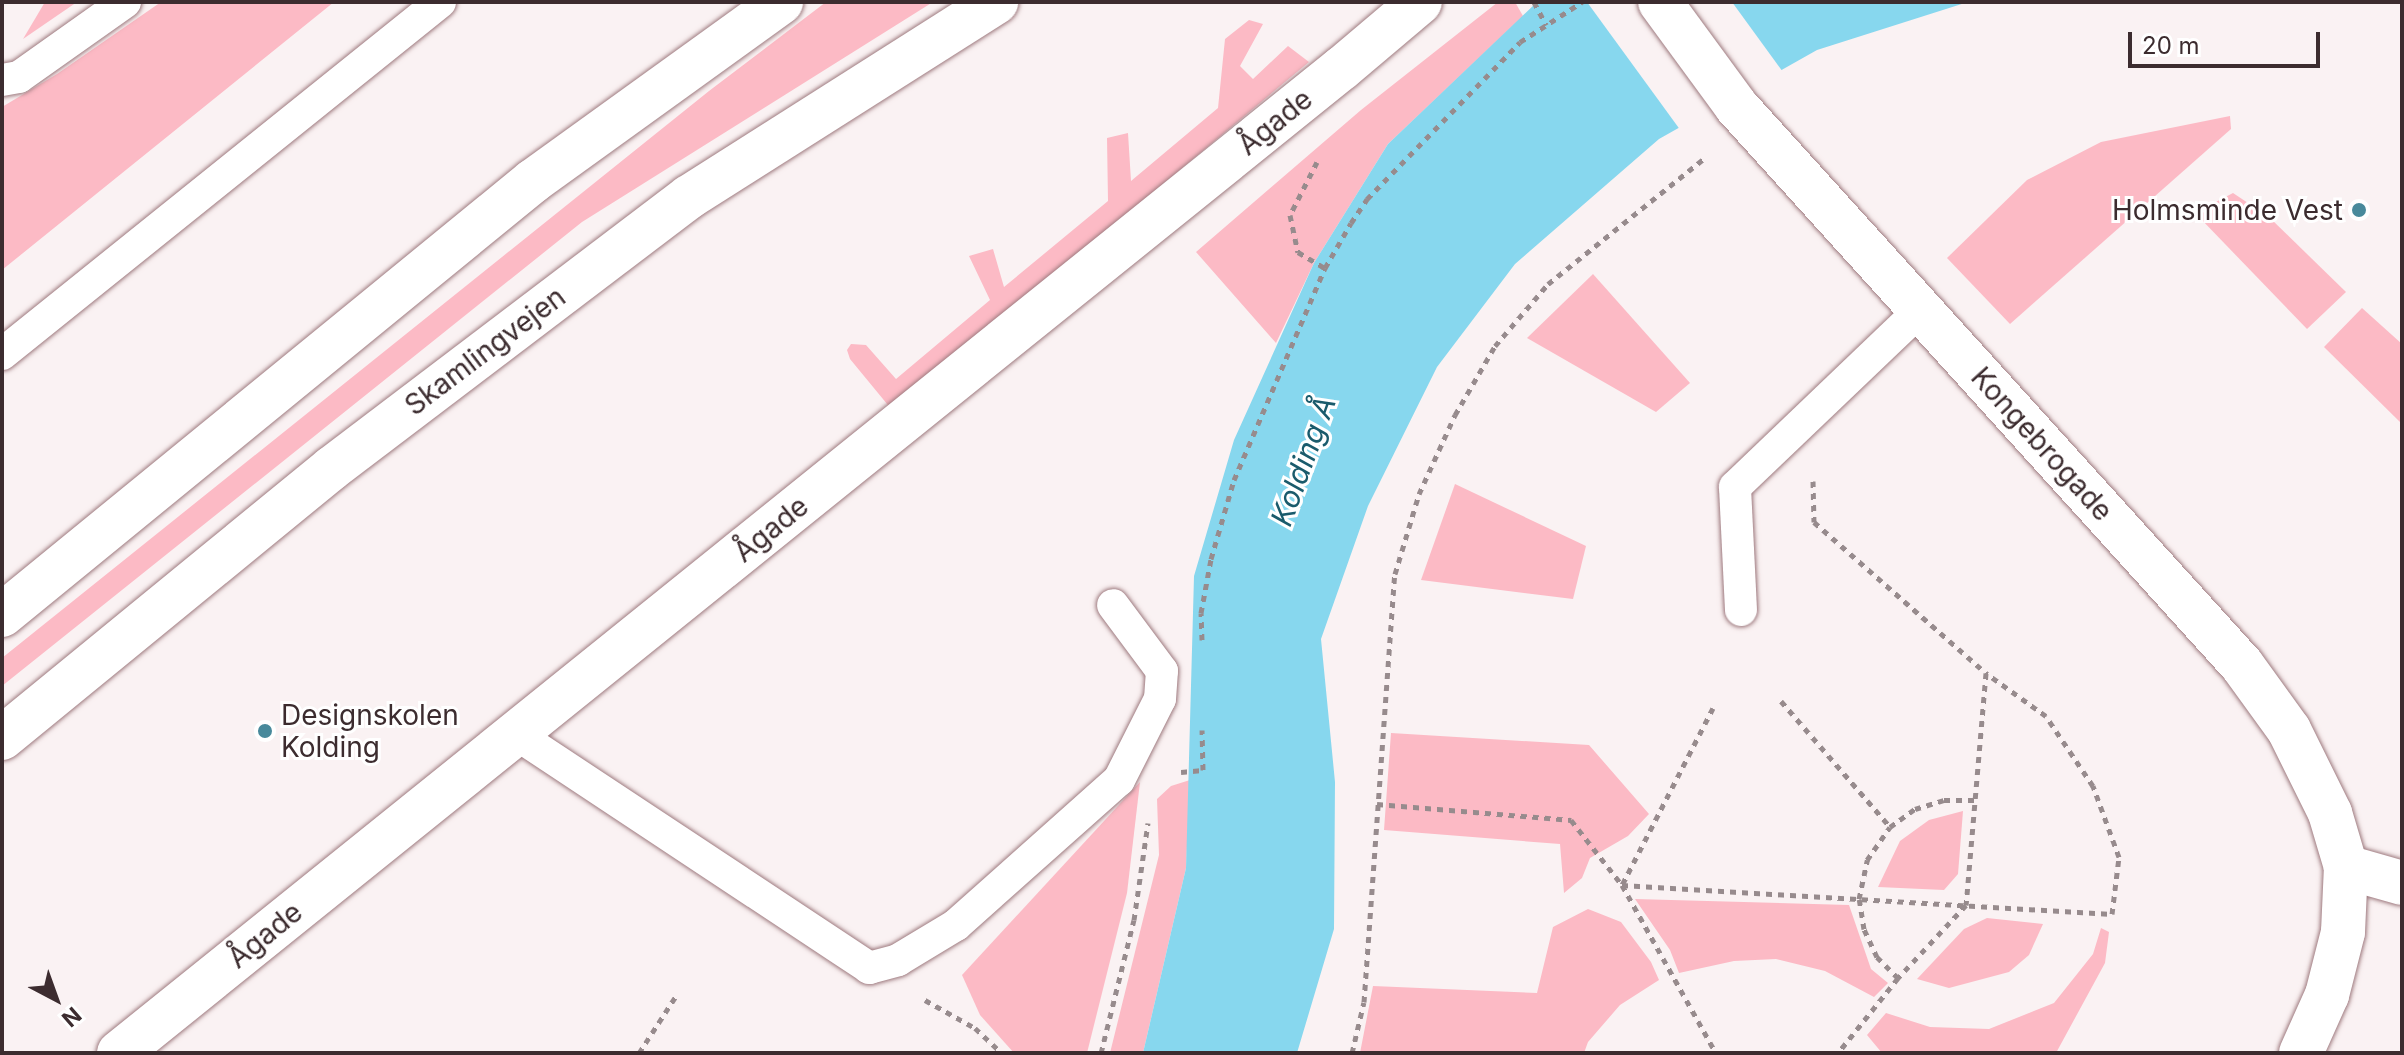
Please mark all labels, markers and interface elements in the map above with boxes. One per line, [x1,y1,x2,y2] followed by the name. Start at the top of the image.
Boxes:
[2132,16,2324,66] scale bar
[2142,31,2200,60] text: 20 m
[1231,82,1319,162] street label: Ågade
[2112,193,2343,227] place label: Holmsminde Vest
[2350,201,2368,219] marker: Holmsminde Vest
[398,280,572,422] street label: Skamlingvejen
[1964,360,2120,528] street label: Kongebrogade
[1263,391,1343,531] water label: Kolding Å
[727,489,815,569] street label: Ågade
[281,698,459,764] place label: Designskolen Kolding
[256,722,274,740] marker: Designskolen Kolding
[221,895,309,975] street label: Ågade
[16,959,96,1039] north arrow
[57,1002,87,1032] text: N

